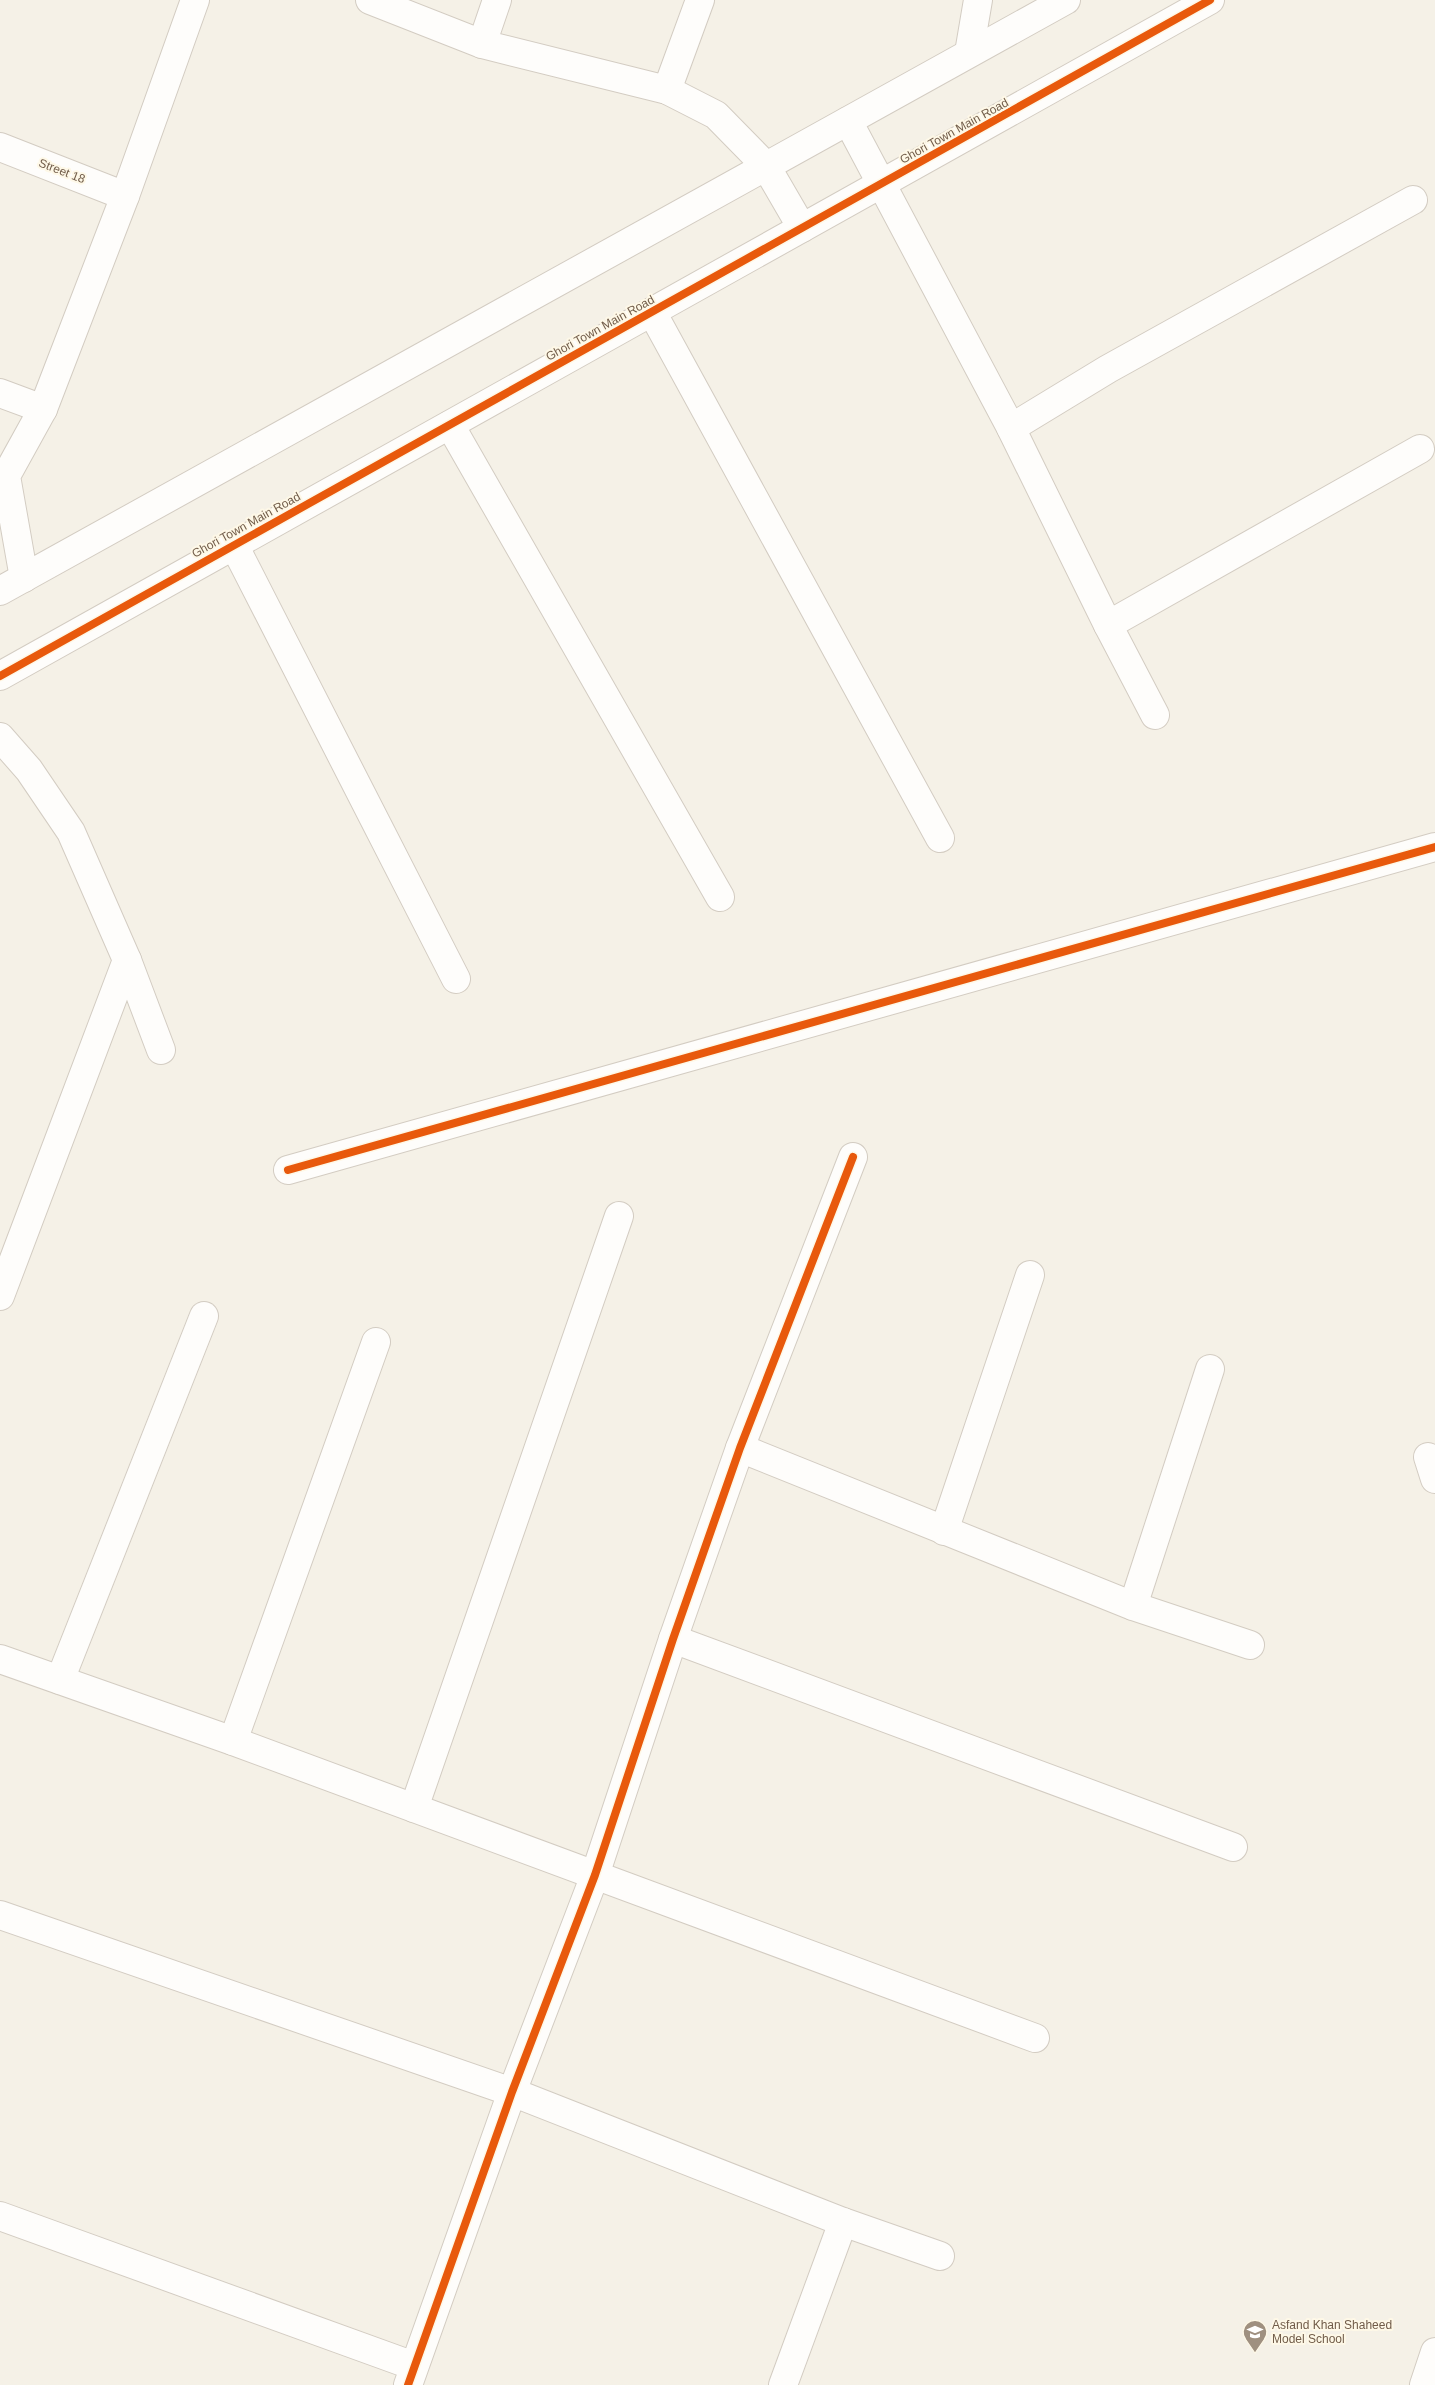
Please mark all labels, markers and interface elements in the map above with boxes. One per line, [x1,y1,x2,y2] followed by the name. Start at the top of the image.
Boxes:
[897,95,1011,167] street label: Ghori Town Main Road
[37,156,88,186] street label: Street 18
[543,292,657,364] street label: Ghori Town Main Road
[189,489,303,561] street label: Ghori Town Main Road
[1272,2318,1392,2346] place label: Asfand Khan Shaheed Model School
[1242,2319,1268,2353] school or university icon: Asfand Khan Shaheed Model School

